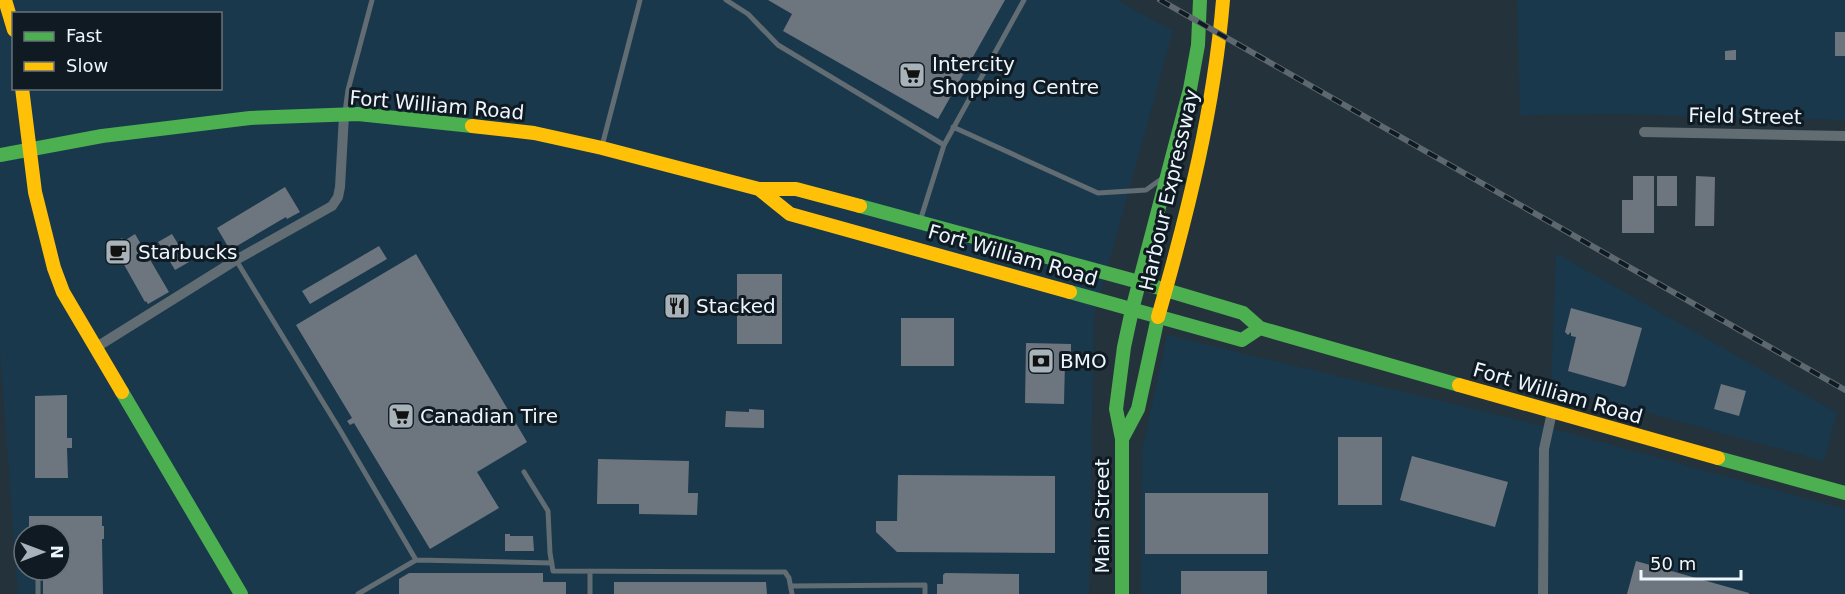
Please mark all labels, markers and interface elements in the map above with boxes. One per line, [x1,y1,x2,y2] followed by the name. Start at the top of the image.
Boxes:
[12,12,222,90] legend
[66,25,102,46] text: Fast
[932,52,1099,99] place label: Intercity Shopping Centre
[66,55,108,76] text: Slow
[897,60,927,90] supermarket icon: Intercity Shopping Centre
[349,85,525,125] street label: Fort William Road
[1134,87,1204,293] street label: Harbour Expressway
[1688,103,1802,129] street label: Field Street
[925,219,1101,291] street label: Fort William Road
[103,237,133,267] cafe icon: Starbucks
[138,240,237,264] place label: Starbucks
[662,291,692,321] restaurant icon: Stacked
[696,294,776,318] place label: Stacked
[1026,346,1056,376] bank icon: BMO
[1060,349,1107,373] place label: BMO
[1470,357,1646,429] street label: Fort William Road
[386,401,416,431] supermarket icon: Canadian Tire
[420,404,558,428] place label: Canadian Tire
[1090,458,1114,573] street label: Main Street
[12,522,72,582] north arrow
[1641,543,1742,581] scale bar
[47,545,66,559] text: N
[1650,553,1696,574] text: 50 m

